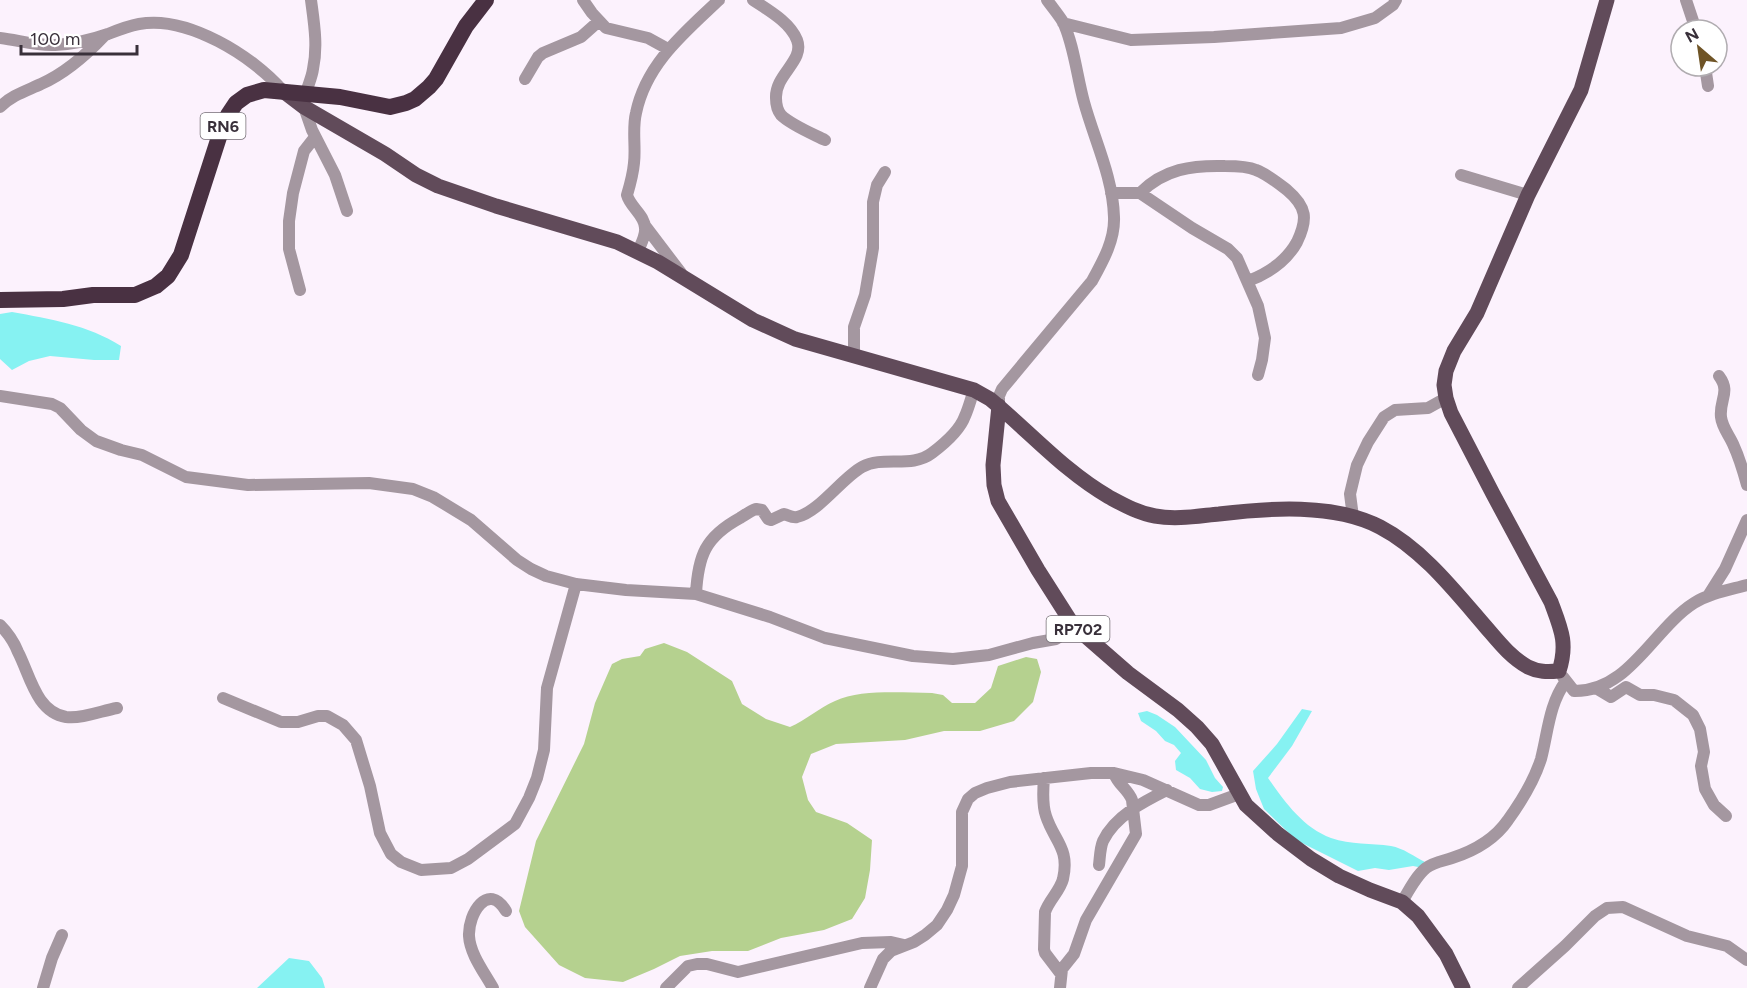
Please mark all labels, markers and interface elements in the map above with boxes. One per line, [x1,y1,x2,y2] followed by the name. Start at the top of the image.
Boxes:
[21,18,136,56] scale bar
[1669,18,1729,78] north arrow
[1682,24,1702,47] text: N
[30,28,80,50] text: 100 m
[200,113,246,139] road number: RN6
[1046,616,1110,642] road number: RP702

